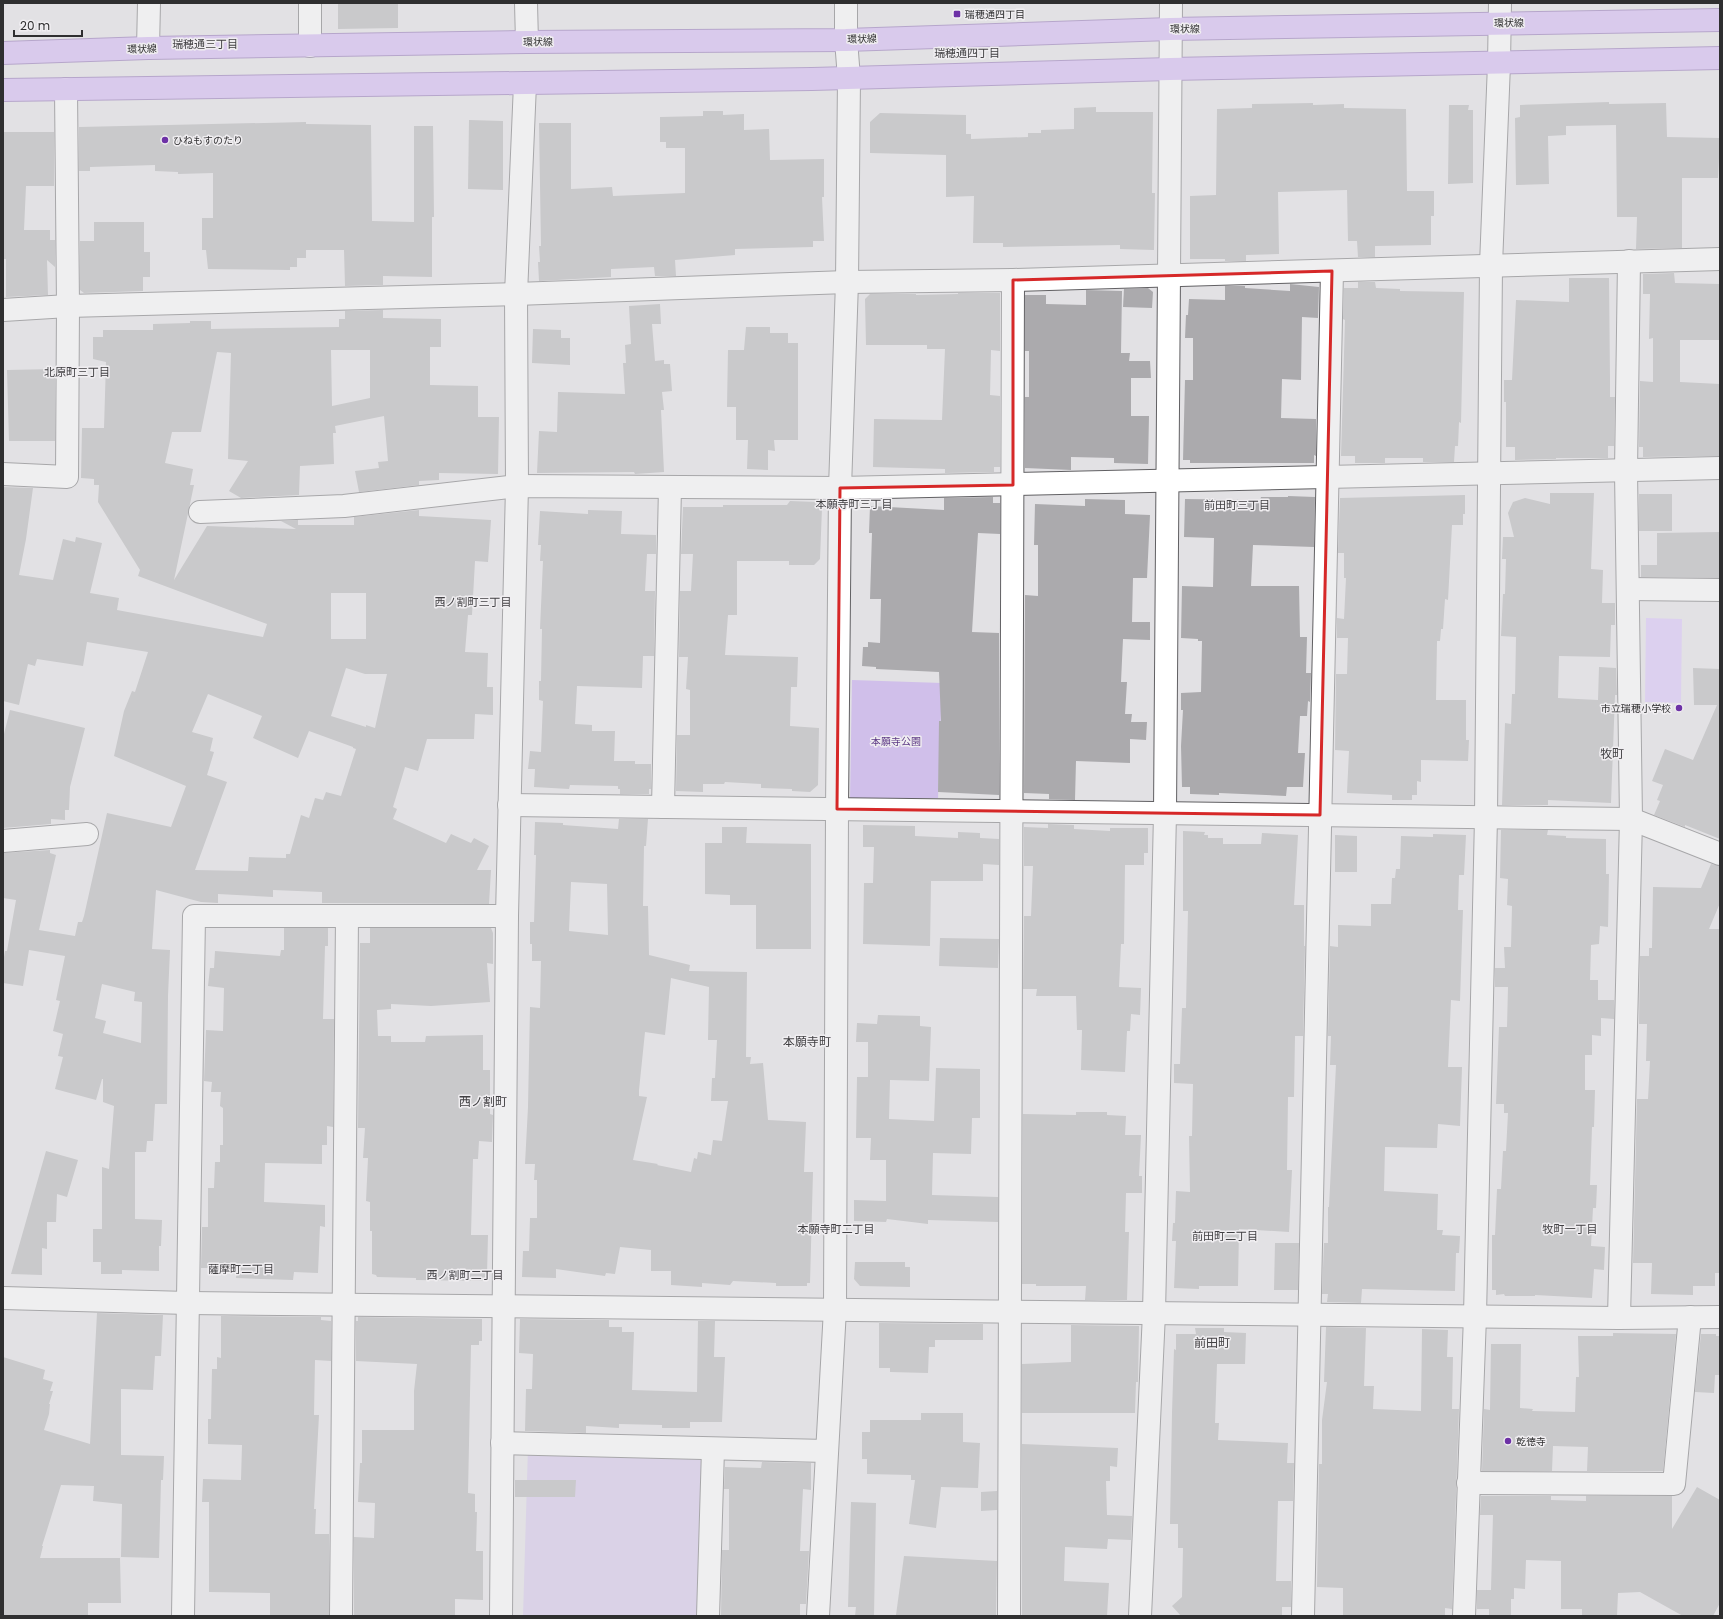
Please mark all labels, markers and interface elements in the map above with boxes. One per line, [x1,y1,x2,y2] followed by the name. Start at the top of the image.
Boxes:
[965,7,1025,22] place label: 瑞穂通四丁目
[952,9,962,19] marker: 瑞穂通四丁目
[14,12,82,38] scale bar
[1494,15,1524,31] street label: 環状線
[20,17,50,34] text: 20 m
[1170,21,1200,37] street label: 環状線
[847,31,877,47] street label: 環状線
[523,34,553,50] street label: 環状線
[172,36,238,52] district label: 瑞穂通三丁目
[127,41,157,57] street label: 環状線
[934,45,1000,61] district label: 瑞穂通四丁目
[173,133,243,148] place label: ひねもすのたり
[160,135,170,145] marker: ひねもすのたり
[44,364,110,380] district label: 北原町三丁目
[816,496,893,512] district label: 本願寺町三丁目
[1204,497,1270,513] district label: 前田町三丁目
[435,594,512,610] district label: 西ノ割町三丁目
[1601,701,1671,716] place label: 市立瑞穂小学校
[1674,703,1684,713] marker: 市立瑞穂小学校
[871,734,921,749] park label: 本願寺公園
[1600,745,1624,762] district label: 牧町
[783,1033,831,1050] district label: 本願寺町
[459,1093,507,1110] district label: 西ノ割町
[798,1221,875,1237] district label: 本願寺町二丁目
[1543,1221,1598,1237] district label: 牧町一丁目
[1192,1228,1258,1244] district label: 前田町二丁目
[208,1261,274,1277] district label: 薩摩町二丁目
[427,1267,504,1283] district label: 西ノ割町二丁目
[1194,1334,1230,1351] district label: 前田町
[1516,1434,1546,1449] place label: 乾徳寺
[1503,1436,1513,1446] marker: 乾徳寺

